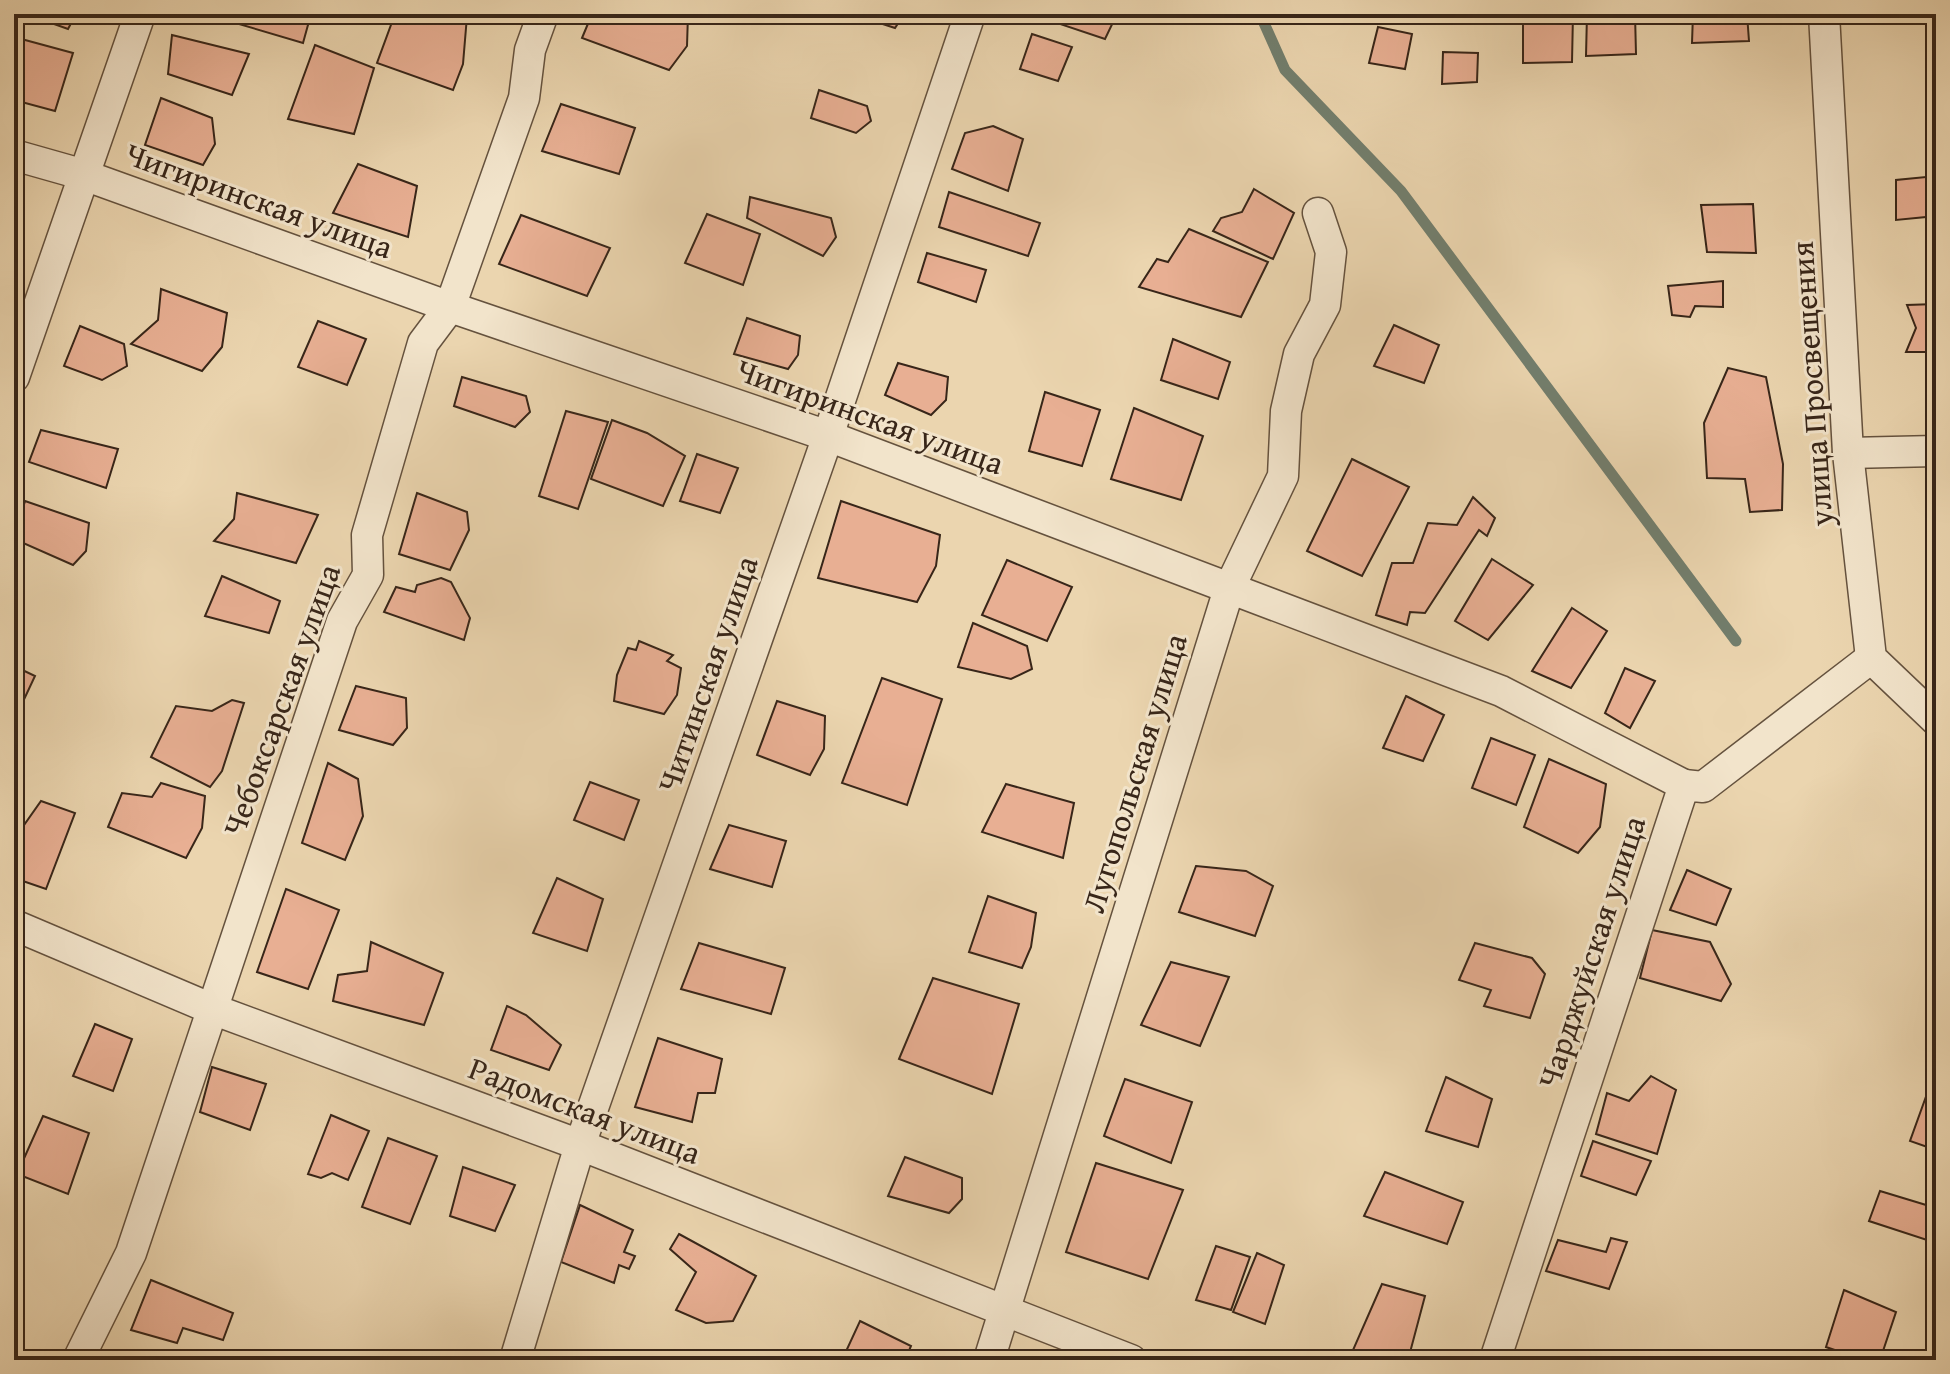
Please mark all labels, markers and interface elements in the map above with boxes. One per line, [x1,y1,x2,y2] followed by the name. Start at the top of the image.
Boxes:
[119,130,400,271] street label: Чигиринская улица
[1778,240,1844,529] street label: улица Просвещения
[730,346,1011,487] street label: Чигиринская улица
[645,549,770,799] street label: Читинская улица
[210,557,352,843] street label: Чебоксарская улица
[1069,627,1199,918] street label: Лугопольская улица
[1525,809,1657,1094] street label: Чарджуйская улица
[462,1044,708,1176] street label: Радомская улица

